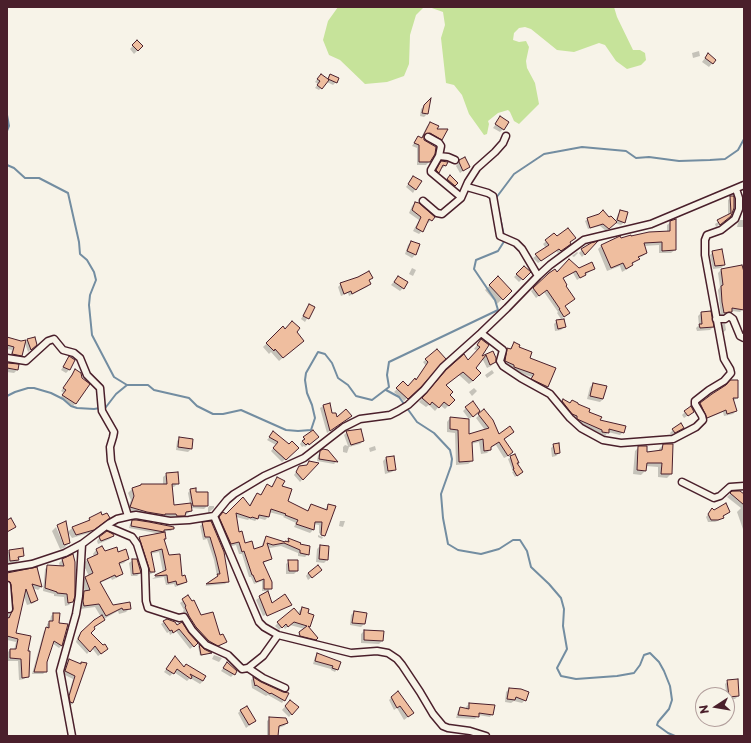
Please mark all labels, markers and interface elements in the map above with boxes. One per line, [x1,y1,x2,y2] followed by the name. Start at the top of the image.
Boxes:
[695,687,735,727] north arrow
[695,703,713,715] text: N

